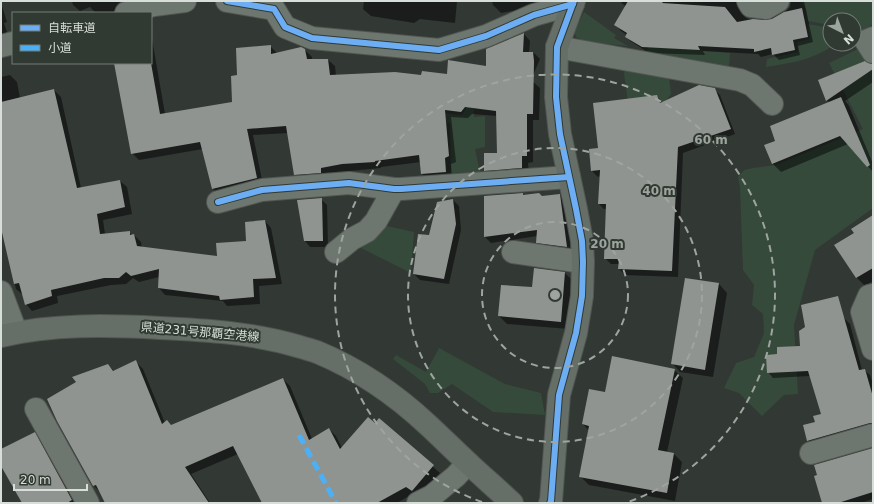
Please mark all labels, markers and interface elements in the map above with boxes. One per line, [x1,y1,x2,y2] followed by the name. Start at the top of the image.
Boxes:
[12,12,152,64] legend
[822,12,862,52] north arrow
[48,21,96,35] text: 自転車道
[841,31,856,47] text: N
[48,41,72,55] text: 小道
[694,133,728,147] text: 60 m
[642,184,676,198] text: 40 m
[590,237,624,251] text: 20 m
[548,288,562,302] centre of rings
[140,320,260,344] street label: 県道231号那覇空港線
[14,466,87,492] scale bar
[20,473,51,487] text: 20 m

